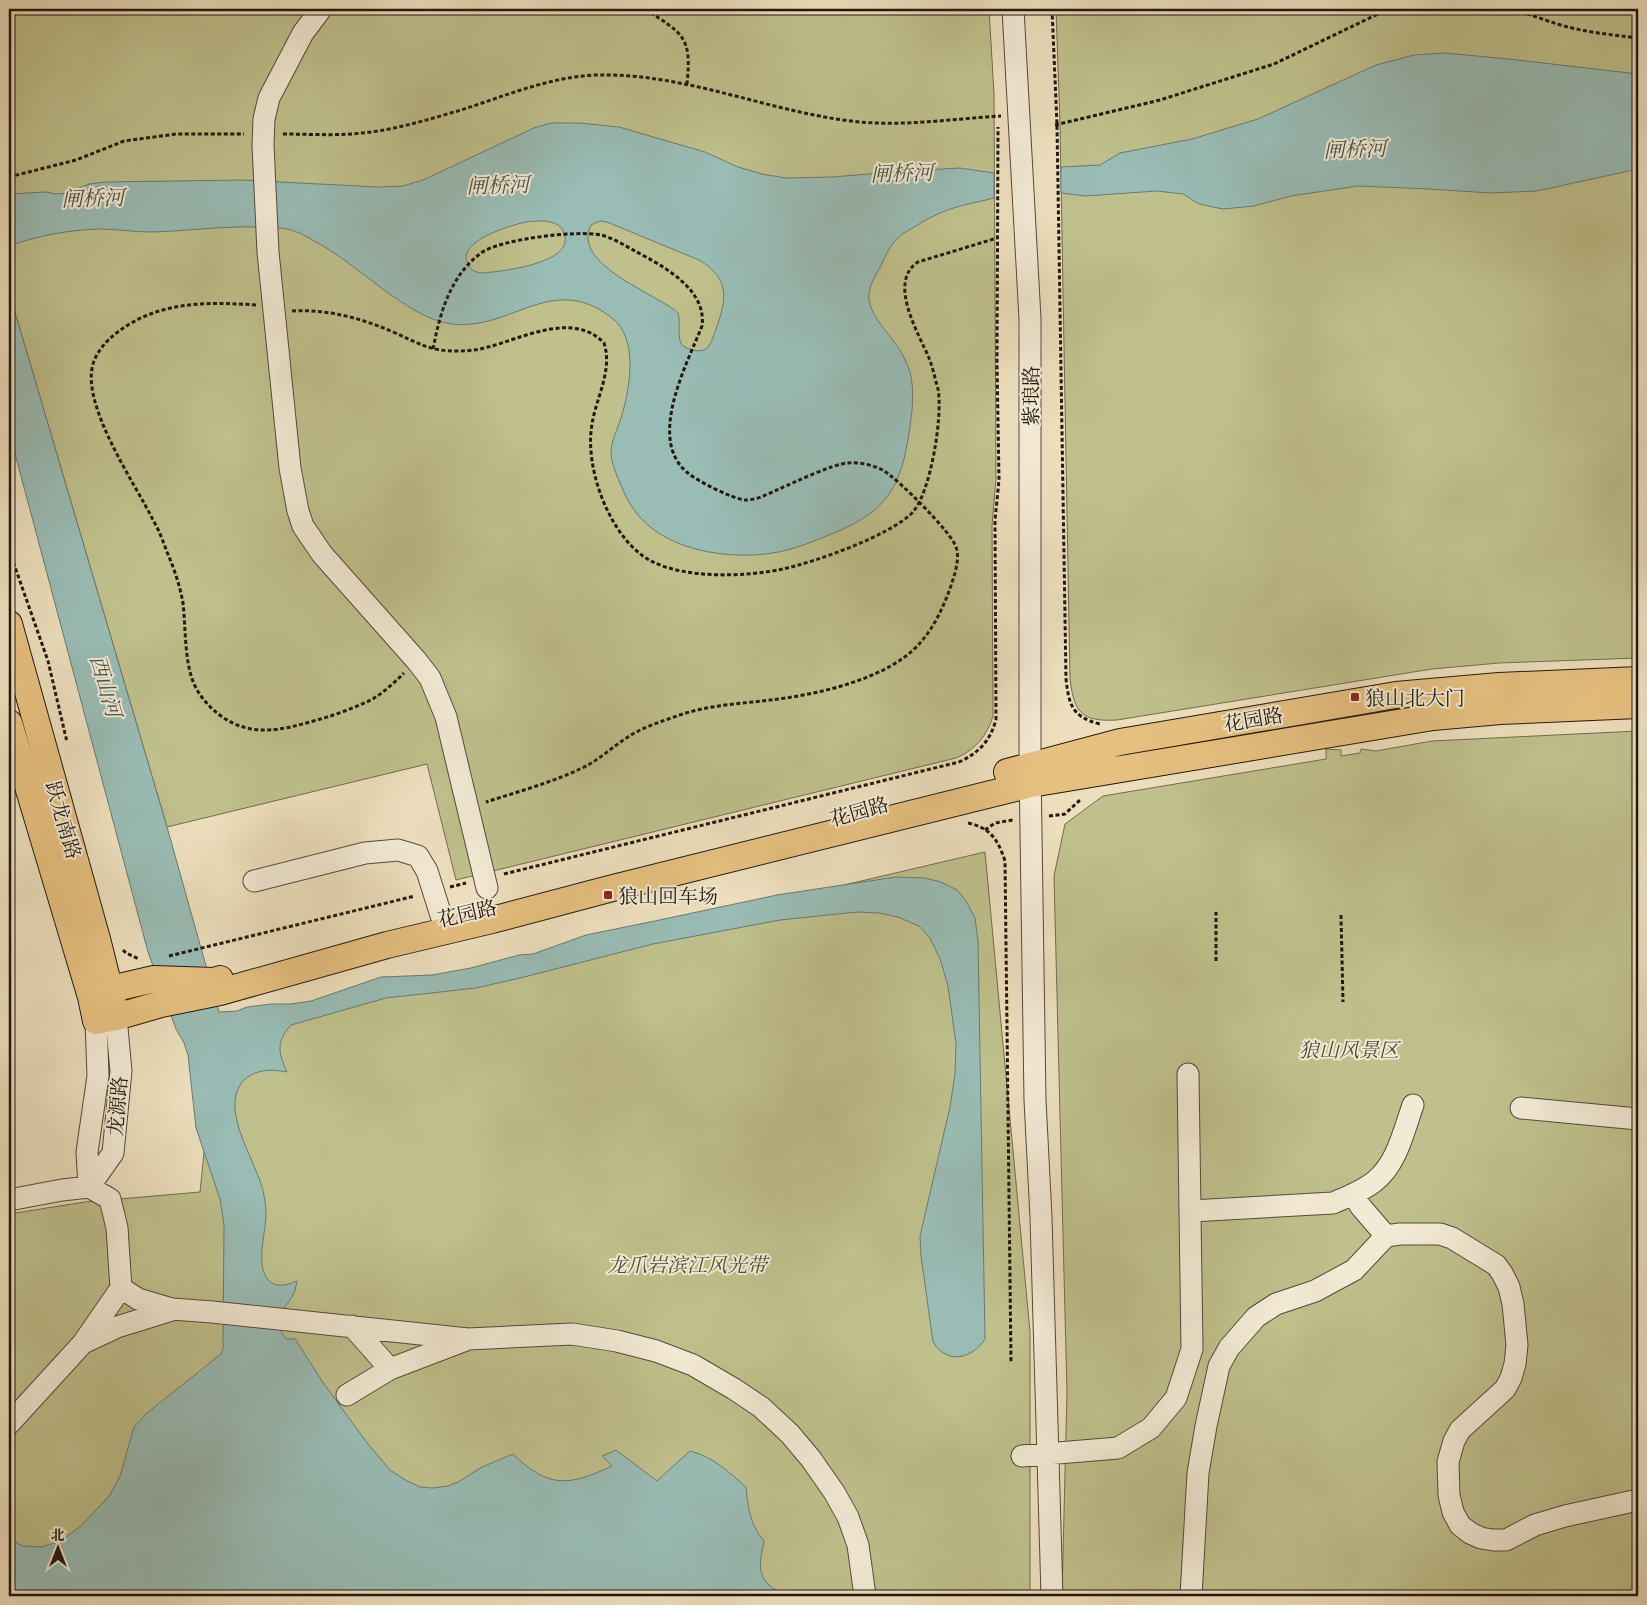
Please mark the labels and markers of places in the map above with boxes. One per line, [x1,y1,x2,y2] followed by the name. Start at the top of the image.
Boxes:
[1365,683,1465,712] place label: 狼山北大门
[1349,691,1361,703] marker: 狼山北大门
[618,881,718,910] place label: 狼山回车场
[602,889,614,901] marker: 狼山回车场

